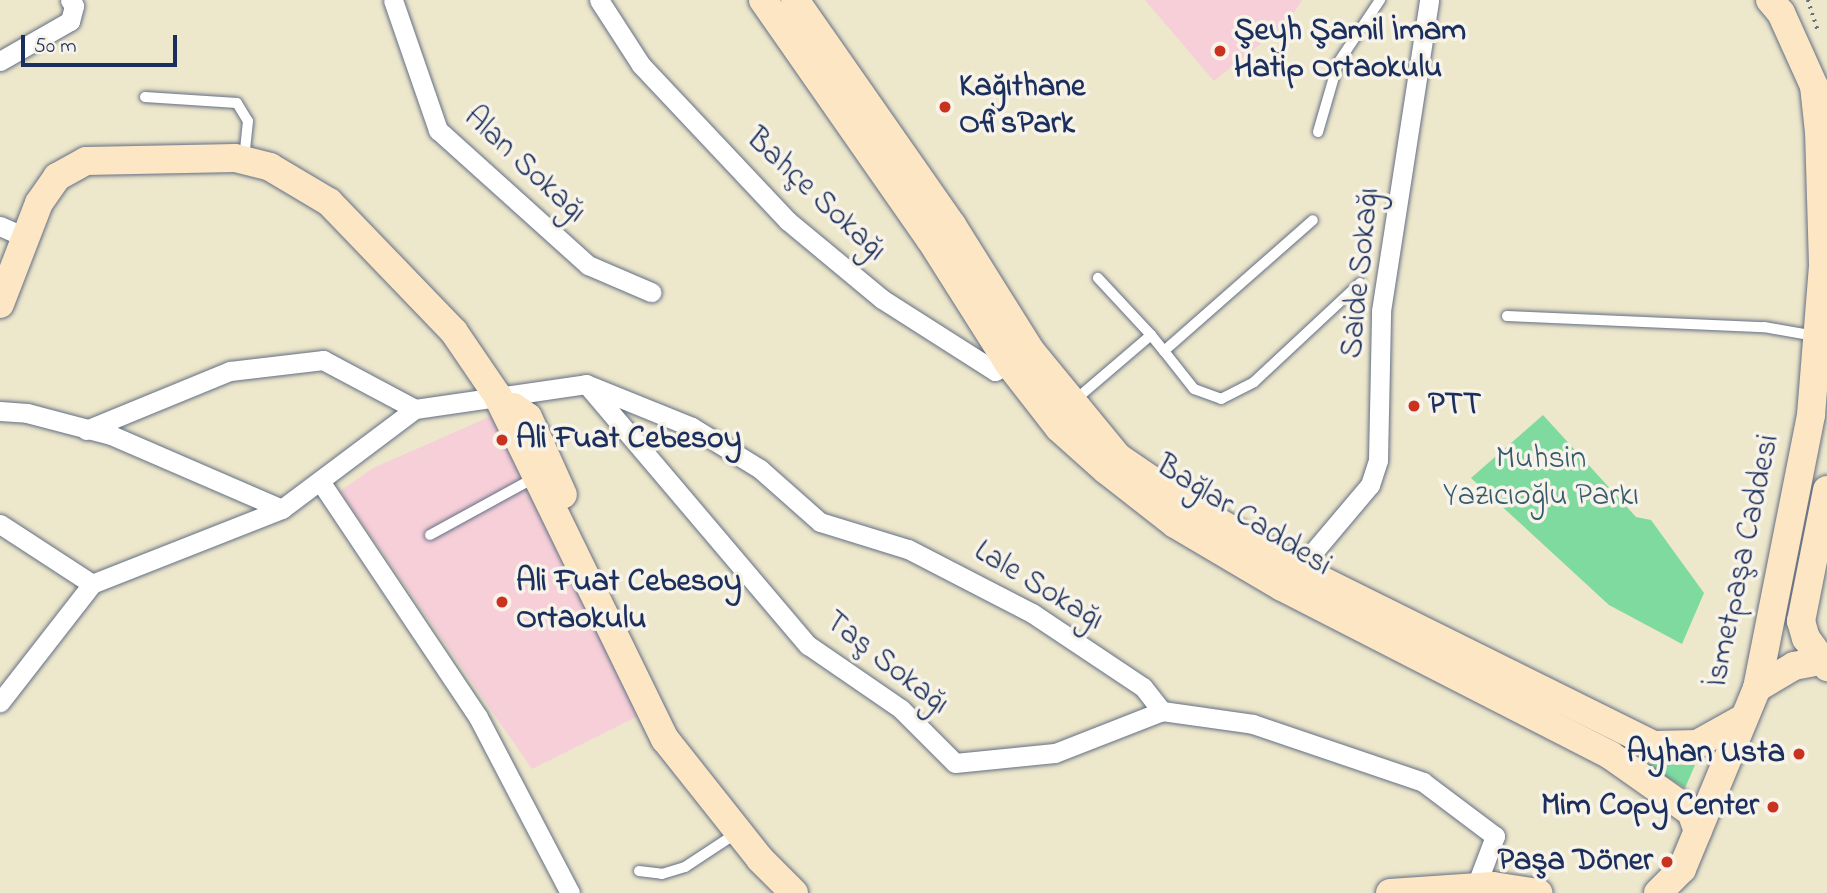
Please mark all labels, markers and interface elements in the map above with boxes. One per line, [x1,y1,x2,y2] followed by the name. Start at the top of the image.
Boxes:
[1234,14,1466,89] place label: Şeyh Şamil İmam Hatip Ortaokulu
[24,21,180,65] scale bar
[34,32,77,62] text: 50 m
[1212,43,1228,59] marker: Şeyh Şamil İmam Hatip Ortaokulu
[959,70,1085,145] place label: Kağıthane OfisPark
[937,99,953,115] marker: Kağıthane OfisPark
[455,100,593,232] street label: Alan Sokağı
[737,121,893,271] street label: Bahçe Sokağı
[1334,186,1390,360] street label: Saide Sokağı
[1428,387,1481,425] place label: PTT
[1406,398,1422,414] marker: PTT
[516,421,741,459] place label: Ali Fuat Cebesoy
[1698,431,1790,691] street label: İsmetpaşa Caddesi
[494,432,510,448] marker: Ali Fuat Cebesoy
[1443,442,1639,517] park label: Muhsin Yazıcıoğlu Parkı
[1148,448,1338,586] street label: Bağlar Caddesi
[966,533,1110,641] street label: Lale Sokağı
[516,565,741,640] place label: Ali Fuat Cebesoy Ortaokulu
[494,594,510,610] marker: Ali Fuat Cebesoy Ortaokulu
[816,603,956,725] street label: Taş Sokağı
[1627,735,1785,773] place label: Ayhan Usta
[1791,746,1807,762] marker: Ayhan Usta
[1541,788,1759,826] place label: Mim Copy Center
[1765,799,1781,815] marker: Mim Copy Center
[1497,843,1653,881] place label: Paşa Döner
[1659,854,1675,870] marker: Paşa Döner

